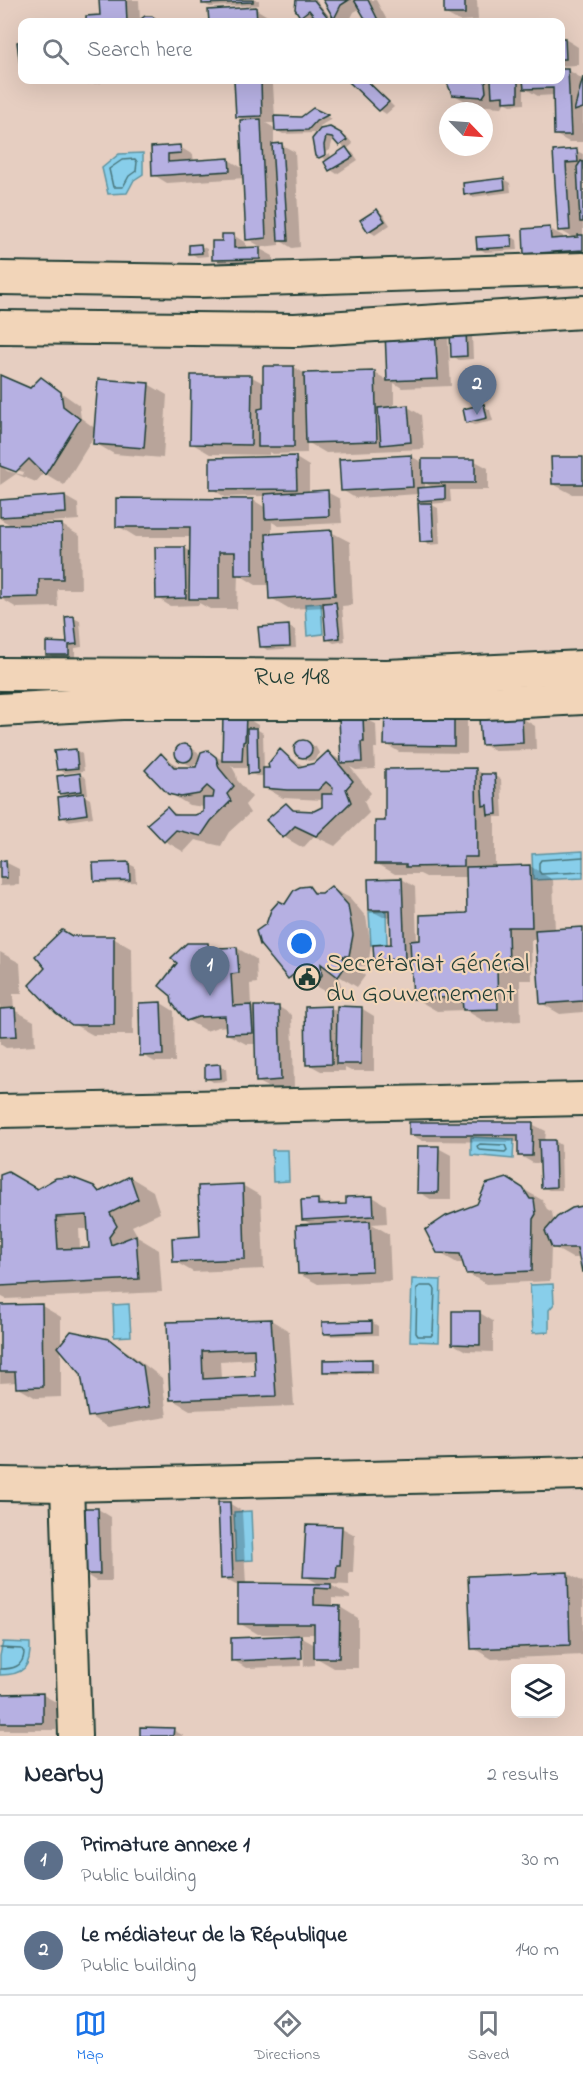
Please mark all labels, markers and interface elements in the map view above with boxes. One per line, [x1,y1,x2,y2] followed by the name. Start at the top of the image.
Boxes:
[18,18,565,84] search box
[39,35,72,68] icon: search
[87,35,192,67] text: Search here
[439,102,493,156] north arrow
[458,366,496,415] pin: 2
[254,659,330,697] street label: Rue 148
[287,929,316,958] your location
[190,946,230,996] pin: 1
[326,946,529,1014] place label: Secrétariat Général du Gouvernement
[292,962,322,992] public building icon: Secrétariat Général du Gouvernement
[511,1664,565,1718] map controls
[511,1664,565,1718] button: layers
[24,1756,103,1794] text: Nearby
[487,1761,559,1790] text: 2 results
[81,1830,250,1862] text: Primature annexe 1
[40,1846,47,1875] text: 1
[522,1846,559,1875] text: 30 m
[81,1862,196,1891] text: Public building
[81,1920,347,1952] text: Le médiateur de la République
[39,1936,48,1965] text: 2
[515,1936,559,1965] text: 140 m
[81,1952,196,1981] text: Public building
[74,2007,107,2067] tab: Map
[254,2007,320,2067] tab: Directions
[468,2007,509,2067] tab: Saved

